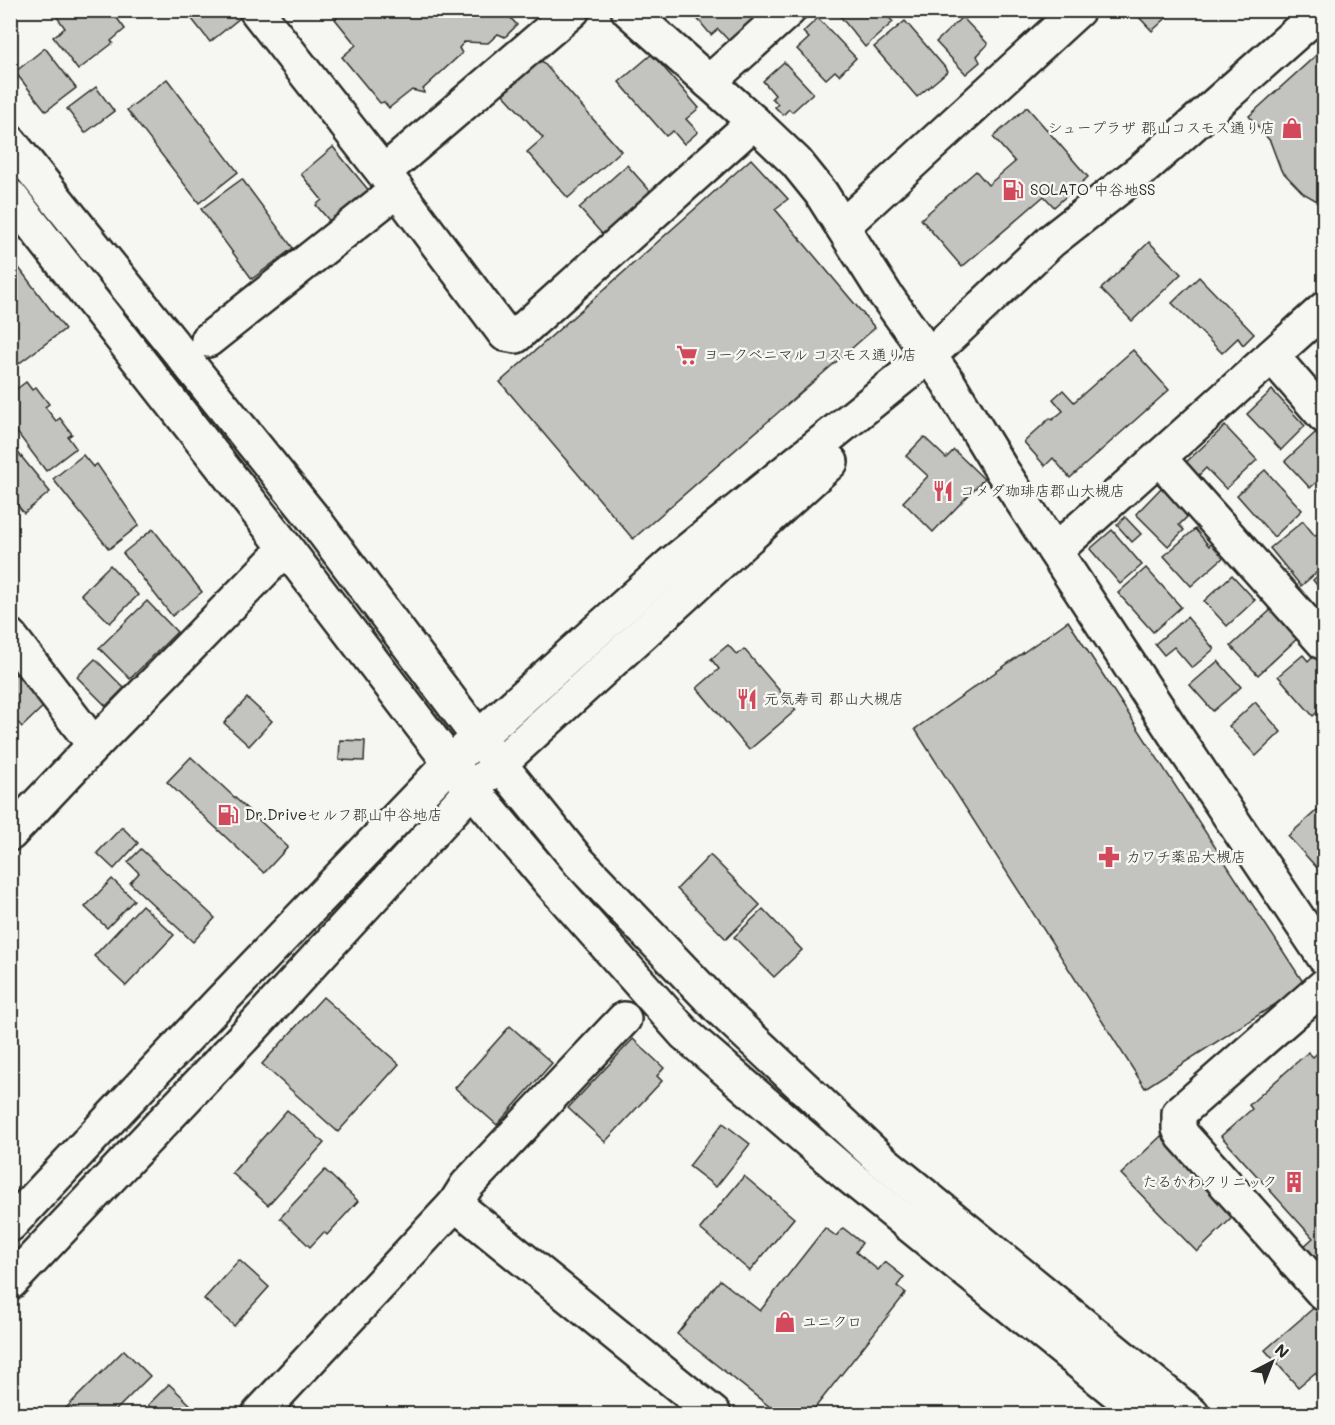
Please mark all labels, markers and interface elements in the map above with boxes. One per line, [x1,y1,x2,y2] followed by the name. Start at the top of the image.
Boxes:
[1280,116,1304,140] shop icon: シュープラザ 郡山コスモス通り店
[1048,117,1275,137] place label: シュープラザ 郡山コスモス通り店
[1001,178,1025,202] fuel station icon: SOLATO 中谷地SS
[1030,179,1156,199] place label: SOLATO 中谷地SS
[675,343,699,367] supermarket icon: ヨークベニマル コスモス通り店
[704,344,917,364] place label: ヨークベニマル コスモス通り店
[931,479,955,503] restaurant icon: コメダ珈琲店郡山大槻店
[960,480,1125,500] place label: コメダ珈琲店郡山大槻店
[735,687,759,711] restaurant icon: 元気寿司 郡山大槻店
[764,688,904,708] place label: 元気寿司 郡山大槻店
[216,803,240,827] fuel station icon: Dr.Driveセルフ郡山中谷地店
[245,804,443,824] place label: Dr.Driveセルフ郡山中谷地店
[1097,845,1121,869] pharmacy icon: カワチ薬品大槻店
[1126,846,1246,866] place label: カワチ薬品大槻店
[1282,1170,1306,1194] building icon: たるかわクリニック
[1142,1171,1277,1191] place label: たるかわクリニック
[773,1310,797,1334] shop icon: ユニクロ
[802,1311,862,1331] place label: ユニクロ
[1242,1332,1302,1392] north arrow
[1271,1339,1294,1362] text: N

